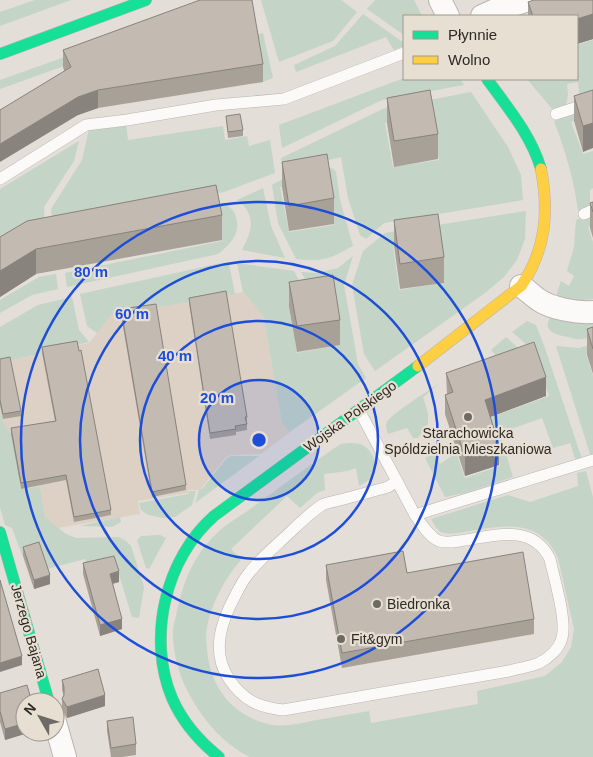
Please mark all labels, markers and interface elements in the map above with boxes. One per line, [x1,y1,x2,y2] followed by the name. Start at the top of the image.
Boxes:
[403,15,578,80] legend
[448,26,497,43] text: Płynnie
[448,51,490,68] text: Wolno
[74,263,108,280] text: 80 m
[115,305,149,322] text: 60 m
[158,347,192,364] text: 40 m
[301,377,399,455] street label: Wojska Polskiego
[200,389,234,406] text: 20 m
[462,411,474,423] marker: Starachowicka Spóldzielnia Mieszkaniowa
[384,425,552,457] place label: Starachowicka Spóldzielnia Mieszkaniowa
[250,431,268,449] centre of rings
[8,582,50,680] street label: Jerzego Bajana
[387,596,450,612] place label: Biedronka
[371,598,383,610] marker: Biedronka
[351,631,402,647] place label: Fit&gym
[335,633,347,645] marker: Fit&gym
[15,692,65,742] north arrow
[20,700,39,718] text: N

